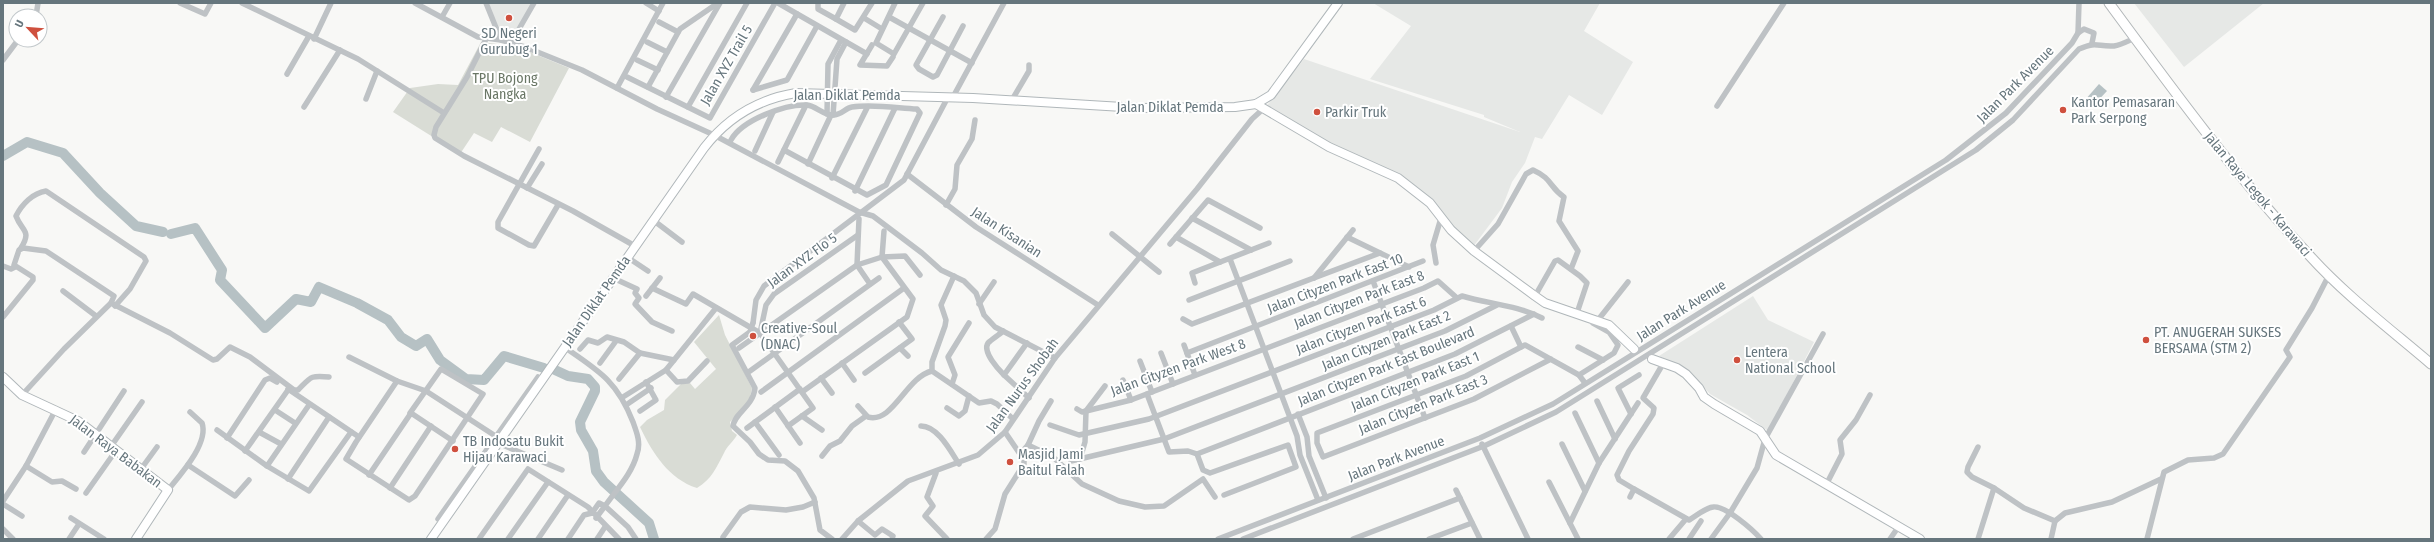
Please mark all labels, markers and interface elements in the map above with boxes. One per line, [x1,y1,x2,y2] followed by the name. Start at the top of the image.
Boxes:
[8,8,48,48] north arrow
[504,13,514,23] marker: SD Negeri Gurubug 1
[12,18,27,30] text: U
[697,22,756,108] street label: Jalan XYZ Trail 5
[480,25,538,58] place label: SD Negeri Gurubug 1
[1973,42,2057,126] street label: Jalan Park Avenue
[472,70,538,103] park label: TPU Bojong Nangka
[793,87,901,104] street label: Jalan Diklat Pemda
[2071,94,2175,127] place label: Kantor Pemasaran Park Serpong
[1116,99,1224,116] street label: Jalan Diklat Pemda
[1325,104,1387,121] place label: Parkir Truk
[2058,105,2068,115] marker: Kantor Pemasaran Park Serpong
[1312,107,1322,117] marker: Parkir Truk
[2200,128,2315,260] street label: Jalan Raya Legok - Karawaci
[968,203,1045,261] street label: Jalan Kisanian
[764,229,840,291] street label: Jalan XYZ Flo 5
[1265,250,1405,317] street label: Jalan Cityzen Park East 10
[559,252,634,350] street label: Jalan Diklat Pemda
[1292,267,1427,332] street label: Jalan Cityzen Park East 8
[1634,276,1729,345] street label: Jalan Park Avenue
[1294,293,1429,358] street label: Jalan Cityzen Park East 6
[1319,307,1453,374] street label: Jalan Cityzen Park East 2
[761,320,837,353] place label: Creative-Soul (DNAC)
[1295,323,1477,410] street label: Jalan Cityzen Park East Boulevard
[2154,324,2281,357] place label: PT. ANUGERAH SUKSES BERSAMA (STM 2)
[748,331,758,341] marker: Creative-Soul (DNAC)
[983,335,1062,436] street label: Jalan Nurus Shobah
[1108,335,1248,400] street label: Jalan Cityzen Park West 8
[2141,335,2151,345] marker: PT. ANUGERAH SUKSES BERSAMA (STM 2)
[1745,344,1836,377] place label: Lentera National School
[1349,348,1482,415] street label: Jalan Cityzen Park East 1
[1732,355,1742,365] marker: Lentera National School
[1356,371,1490,438] street label: Jalan Cityzen Park East 3
[66,411,165,492] street label: Jalan Raya Babakan
[1346,432,1447,485] street label: Jalan Park Avenue
[463,433,564,466] place label: TB Indosatu Bukit Hijau Karawaci
[450,444,460,454] marker: TB Indosatu Bukit Hijau Karawaci
[1018,446,1085,479] place label: Masjid Jami Baitul Falah
[1005,457,1015,467] marker: Masjid Jami Baitul Falah

